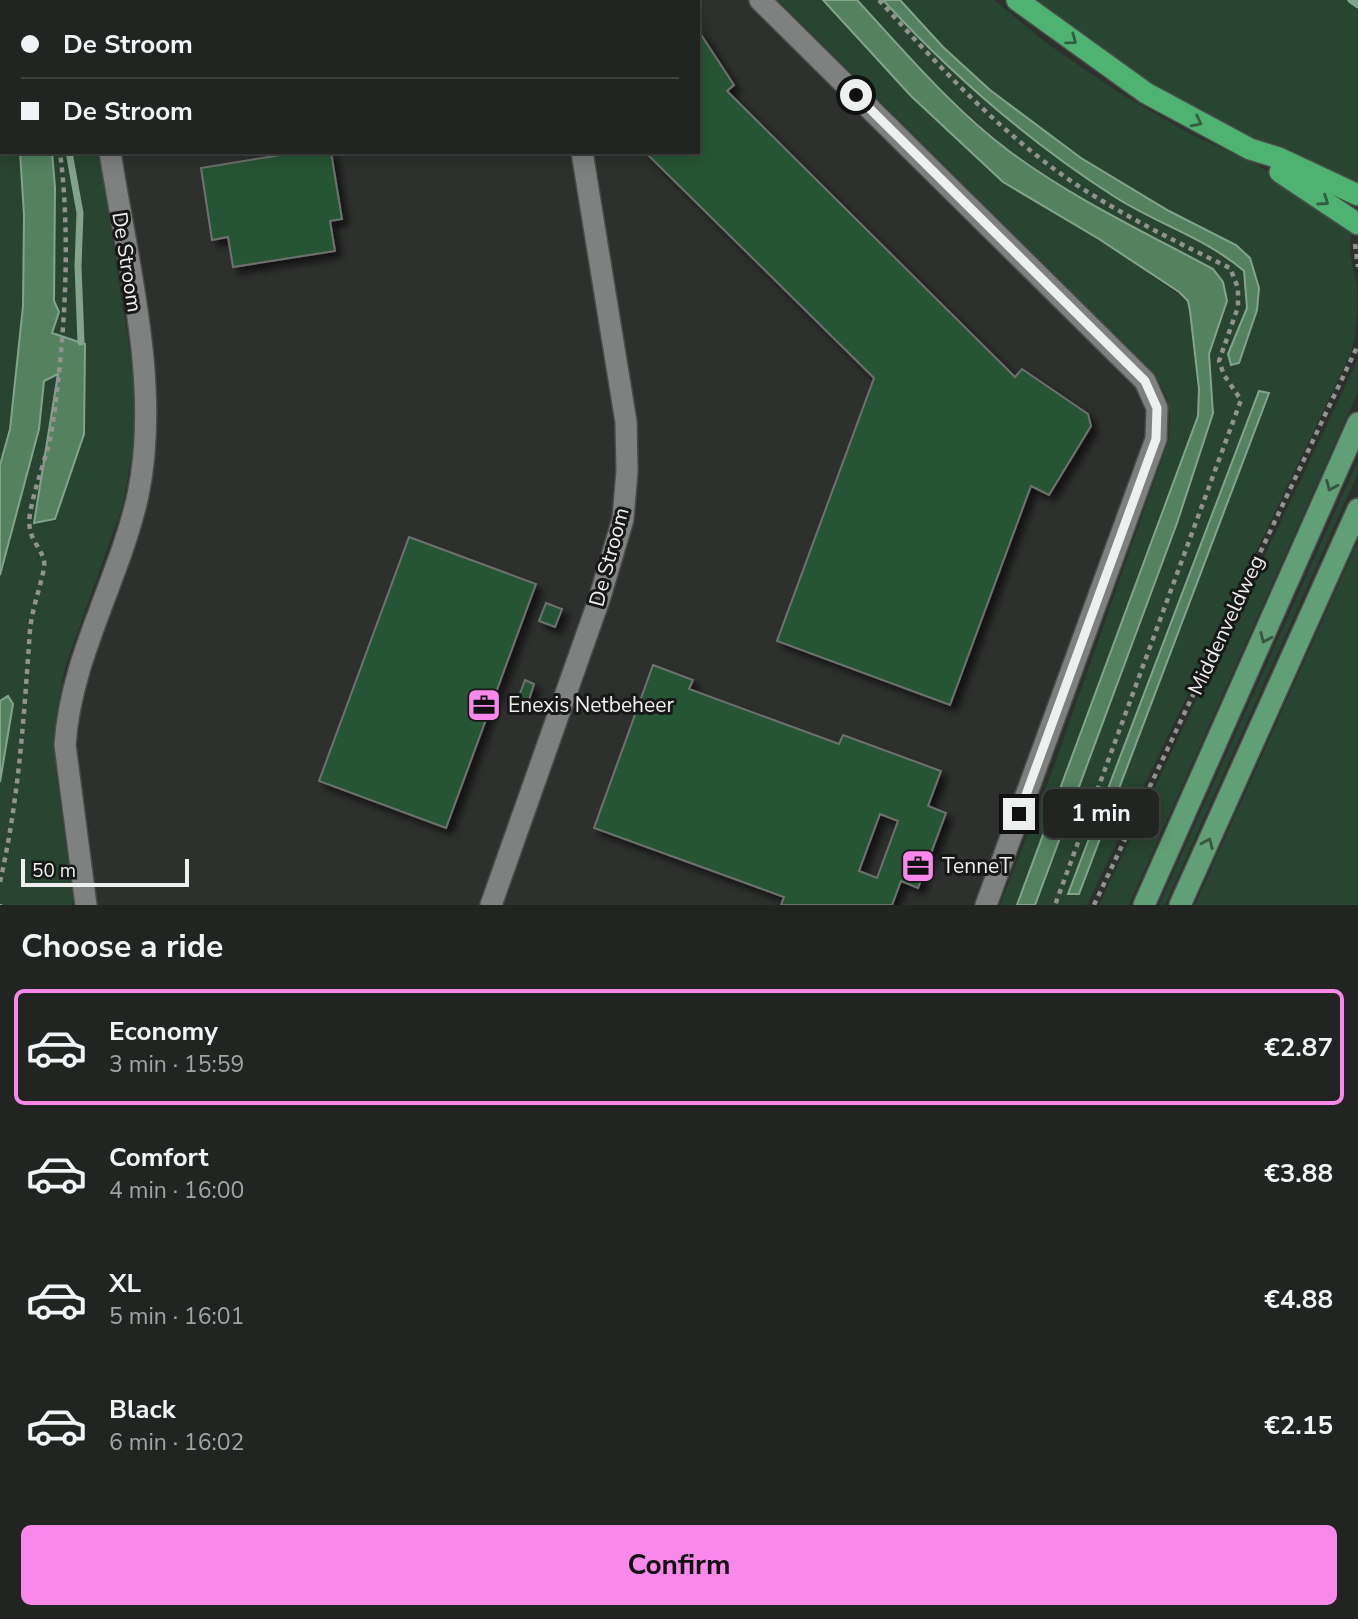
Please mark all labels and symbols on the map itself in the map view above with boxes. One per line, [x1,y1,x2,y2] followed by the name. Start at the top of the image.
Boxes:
[1064,32,1077,44] one-way arrow
[840,79,872,111] route start
[1190,114,1203,128] one-way arrow
[1316,193,1329,205] one-way arrow
[105,210,149,314] street label: De Stroom
[1325,479,1339,491] one-way arrow
[582,505,636,609] street label: De Stroom
[1181,550,1271,700] street label: Middenveldweg
[1259,631,1273,643] one-way arrow
[465,686,503,724] office icon: Enexis Netbeheer
[508,691,674,719] place label: Enexis Netbeheer
[1044,790,1159,838] callout: 1 min
[1003,798,1035,830] route end
[1200,838,1214,850] one-way arrow
[899,847,937,885] office icon: TenneT
[942,852,1012,880] place label: TenneT
[21,856,189,888] scale bar

